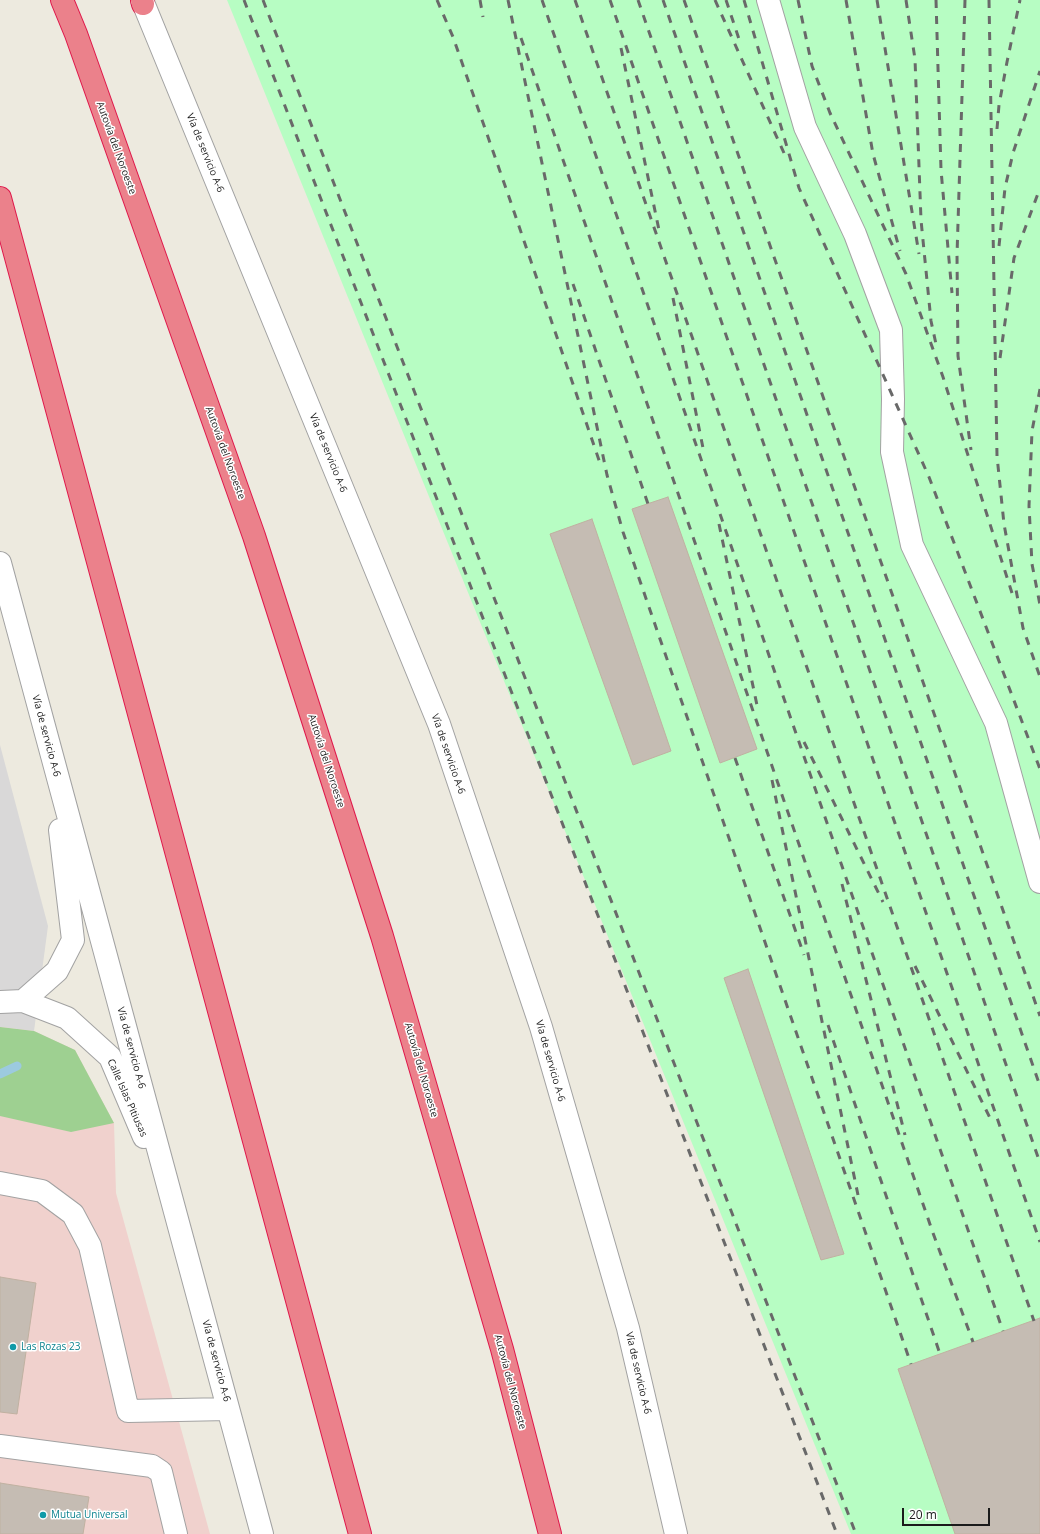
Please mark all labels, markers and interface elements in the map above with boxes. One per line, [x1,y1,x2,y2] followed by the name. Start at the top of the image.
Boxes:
[94,100,138,196] street label: Autovía del Noroeste
[184,112,226,194] street label: Vía de servicio A-6
[203,405,247,501] street label: Autovía del Noroeste
[307,412,349,494] street label: Vía de servicio A-6
[29,694,63,778] street label: Vía de servicio A-6
[429,712,467,796] street label: Vía de servicio A-6
[305,713,347,809] street label: Autovía del Noroeste
[114,1006,148,1090] street label: Vía de servicio A-6
[533,1019,567,1103] street label: Vía de servicio A-6
[402,1021,440,1119] street label: Autovía del Noroeste
[104,1057,150,1139] street label: Calle Islas Pitiusas
[199,1319,233,1403] street label: Vía de servicio A-6
[623,1331,653,1415] street label: Vía de servicio A-6
[492,1333,528,1431] street label: Autovía del Noroeste
[21,1341,80,1353] place label: Las Rozas 23
[8,1342,18,1352] marker: Las Rozas 23
[904,1500,992,1526] scale bar
[909,1506,937,1523] text: 20 m
[51,1509,127,1521] place label: Mutua Universal
[38,1510,48,1520] marker: Mutua Universal

